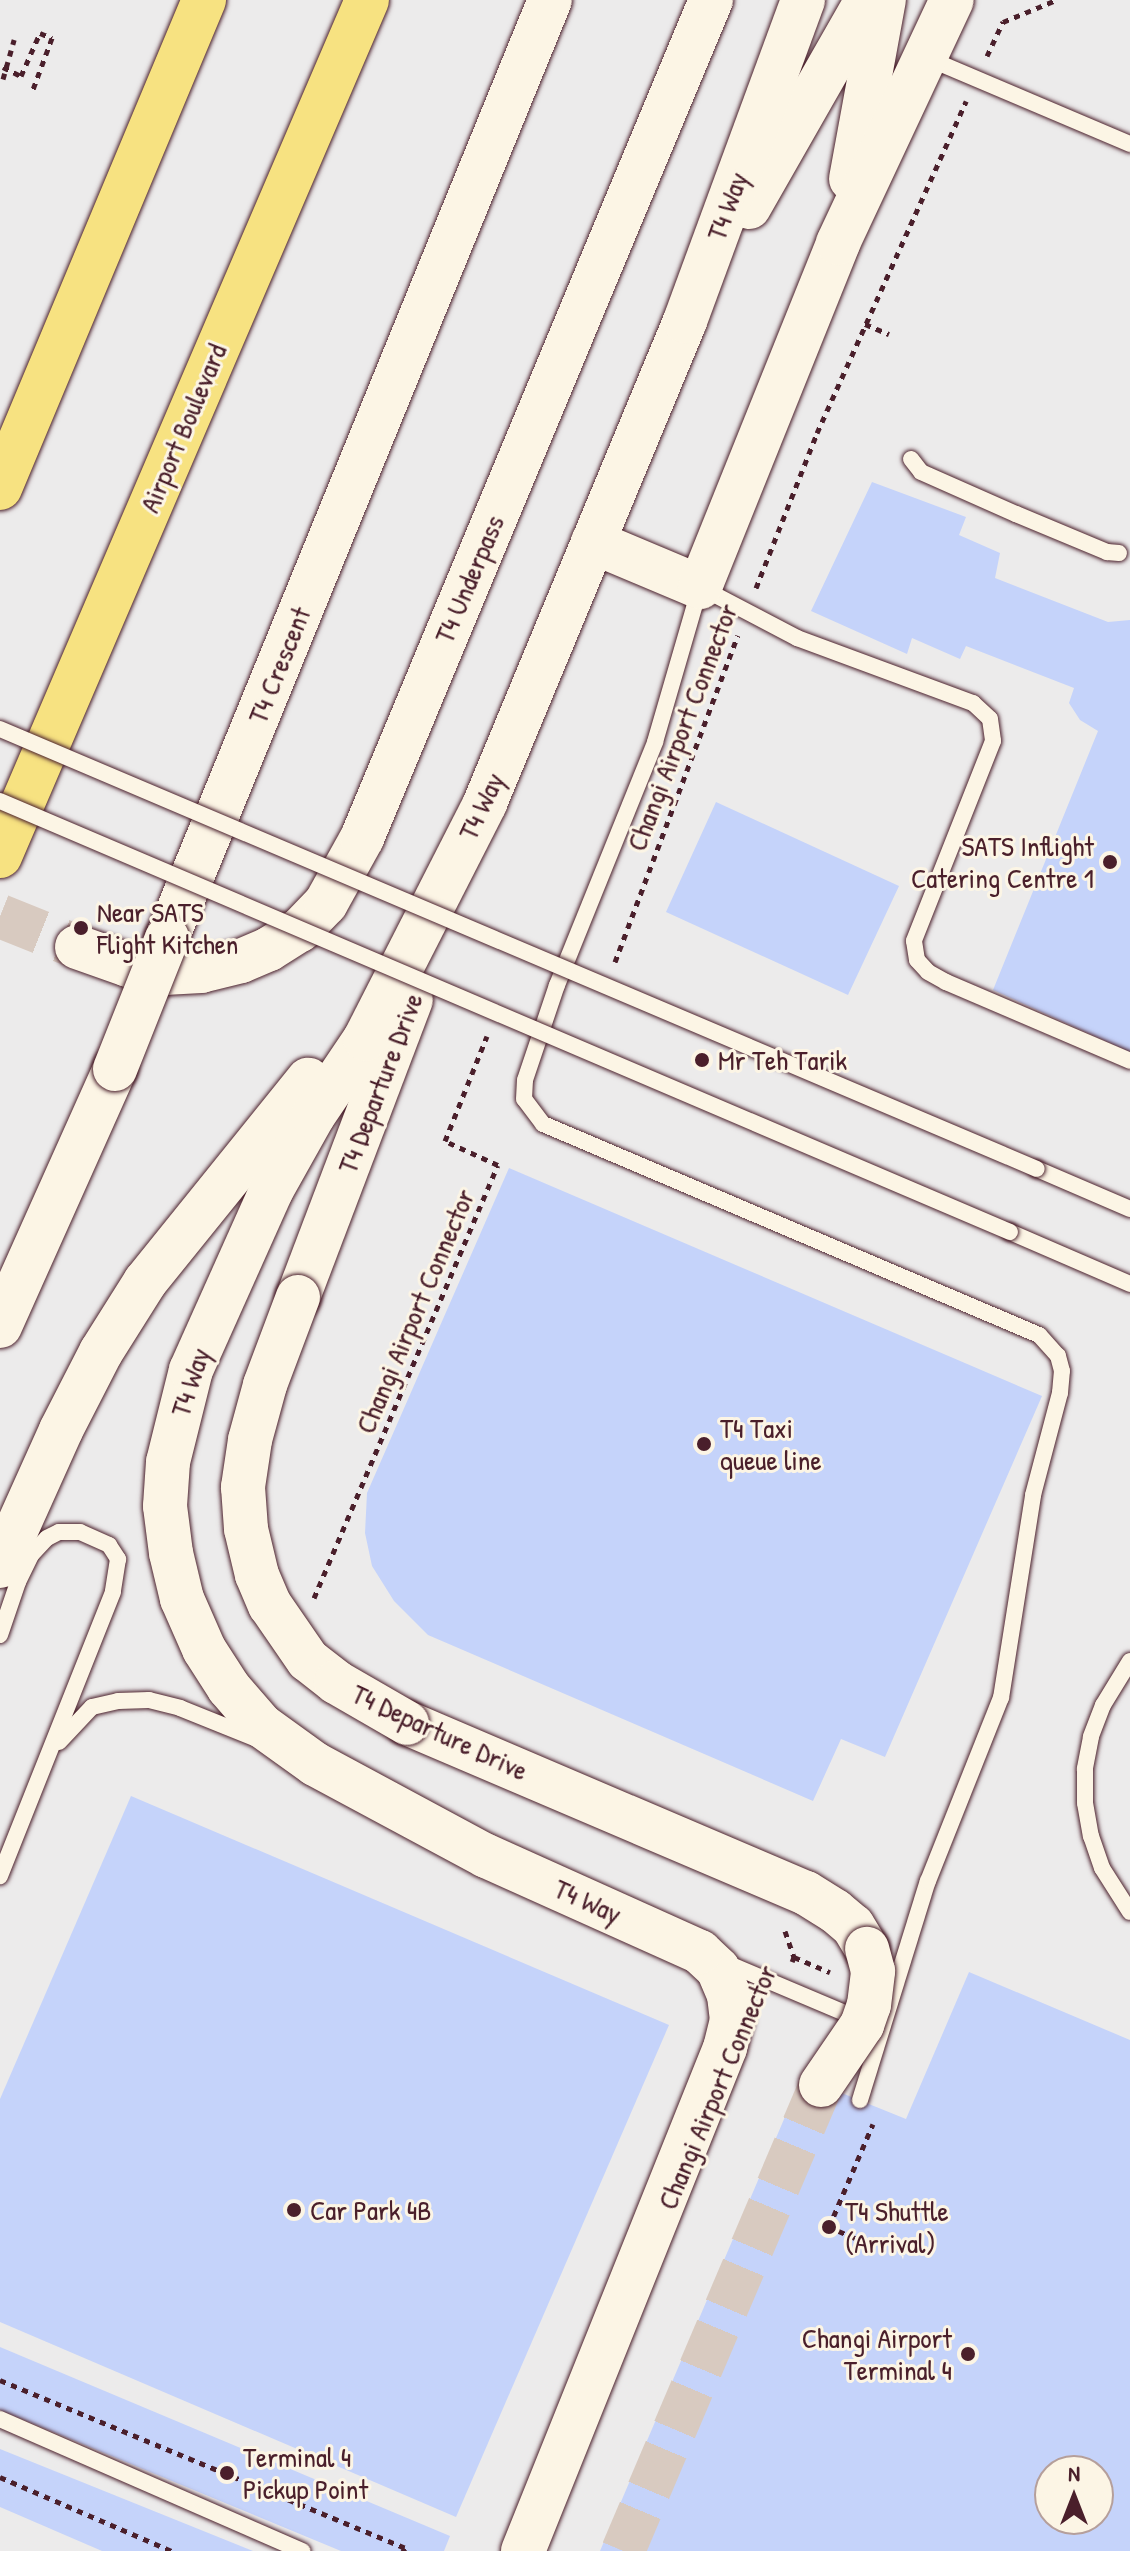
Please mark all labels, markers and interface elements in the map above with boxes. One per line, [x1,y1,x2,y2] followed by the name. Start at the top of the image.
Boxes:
[699,167,755,245] street label: T4 Way
[132,339,234,517] street label: Airport Boulevard
[427,510,511,648] street label: T4 Underpass
[619,598,745,856] street label: Changi Airport Connector
[240,602,318,728] street label: T4 Crescent
[451,767,511,845] street label: T4 Way
[911,829,1094,895] place label: SATS Inflight Catering Centre 1
[1101,853,1119,871] marker: SATS Inflight Catering Centre 1
[97,895,238,961] place label: Near SATS Flight Kitchen
[72,919,90,937] marker: Near SATS Flight Kitchen
[330,988,430,1178] street label: T4 Departure Drive
[718,1043,847,1077] place label: Mr Teh Tarik
[693,1051,711,1069] marker: Mr Teh Tarik
[348,1184,482,1438] street label: Changi Airport Connector
[163,1343,217,1421] street label: T4 Way
[720,1411,822,1477] place label: T4 Taxi queue line
[695,1435,713,1453] marker: T4 Taxi queue line
[347,1677,533,1787] street label: T4 Departure Drive
[549,1871,627,1931] street label: T4 Way
[650,1960,784,2214] street label: Changi Airport Connector
[310,2193,432,2227] place label: Car Park 4B
[845,2194,949,2260] place label: T4 Shuttle (Arrival)
[285,2201,303,2219] marker: Car Park 4B
[820,2218,838,2236] marker: T4 Shuttle (Arrival)
[802,2321,952,2387] place label: Changi Airport Terminal 4
[959,2345,977,2363] marker: Changi Airport Terminal 4
[243,2440,368,2506] place label: Terminal 4 Pickup Point
[1034,2455,1114,2535] north arrow
[1068,2458,1080,2488] text: N
[218,2464,236,2482] marker: Terminal 4 Pickup Point

